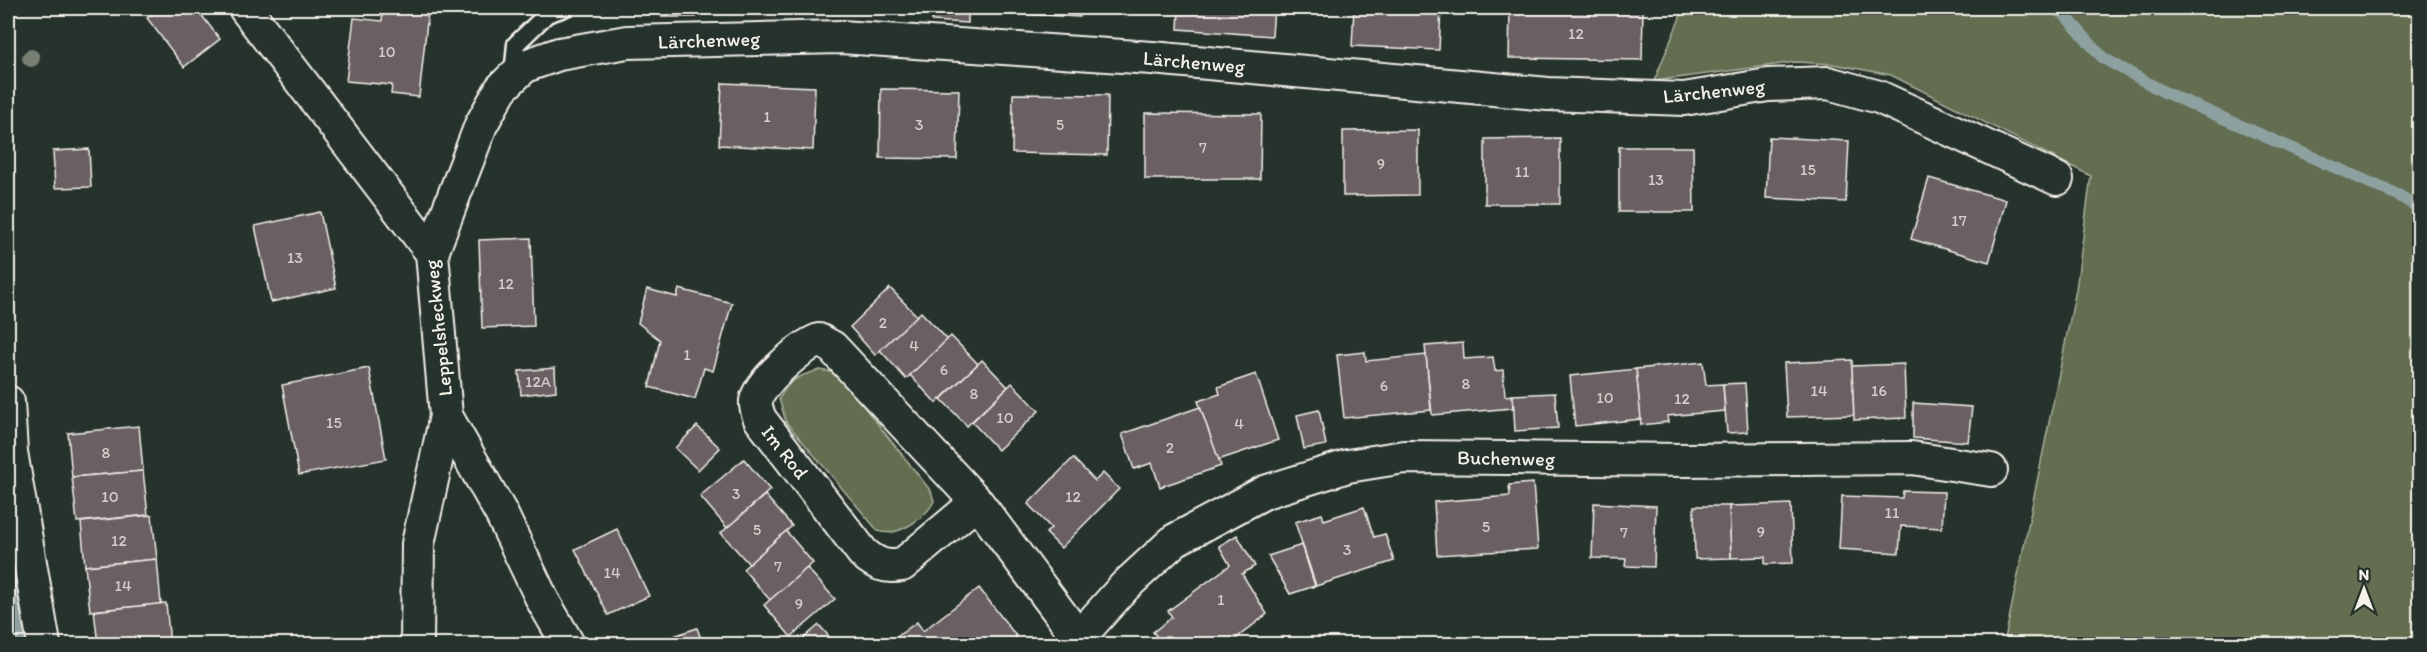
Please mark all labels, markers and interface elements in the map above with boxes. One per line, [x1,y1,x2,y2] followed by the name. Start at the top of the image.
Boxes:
[1568,24,1585,43] house number: 12
[657,26,761,54] street label: Lärchenweg
[378,42,396,61] house number: 10
[1142,46,1247,78] street label: Lärchenweg
[1662,74,1767,108] street label: Lärchenweg
[763,107,771,126] house number: 1
[915,115,924,134] house number: 3
[1056,115,1064,134] house number: 5
[1199,138,1207,157] house number: 7
[1377,154,1385,173] house number: 9
[1800,160,1816,179] house number: 15
[1515,162,1530,181] house number: 11
[1648,170,1664,189] house number: 13
[1951,211,1967,230] house number: 17
[287,248,303,267] house number: 13
[419,258,457,397] street label: Leppelsheckweg
[498,274,515,293] house number: 12
[879,313,888,332] house number: 2
[909,336,919,355] house number: 4
[683,345,691,364] house number: 1
[940,360,948,379] house number: 6
[525,372,551,391] house number: 12A
[1462,374,1471,393] house number: 8
[1380,376,1388,395] house number: 6
[1810,381,1828,400] house number: 14
[1871,381,1887,400] house number: 16
[970,384,979,403] house number: 8
[1596,388,1614,407] house number: 10
[1674,389,1691,408] house number: 12
[996,408,1014,427] house number: 10
[326,413,342,432] house number: 15
[1234,414,1244,433] house number: 4
[757,420,814,484] street label: Im Rod
[1166,438,1175,457] house number: 2
[102,443,111,462] house number: 8
[1457,445,1556,471] street label: Buchenweg
[732,484,741,503] house number: 3
[101,487,119,506] house number: 10
[1065,487,1082,506] house number: 12
[1885,503,1900,522] house number: 11
[1482,517,1490,536] house number: 5
[753,520,761,539] house number: 5
[1757,522,1765,541] house number: 9
[1620,523,1628,542] house number: 7
[111,531,128,550] house number: 12
[1343,540,1352,559] house number: 3
[774,557,782,576] house number: 7
[2334,559,2394,619] north arrow
[603,563,621,582] house number: 14
[2359,565,2369,584] text: N
[114,576,132,595] house number: 14
[1217,590,1225,609] house number: 1
[795,594,803,613] house number: 9

